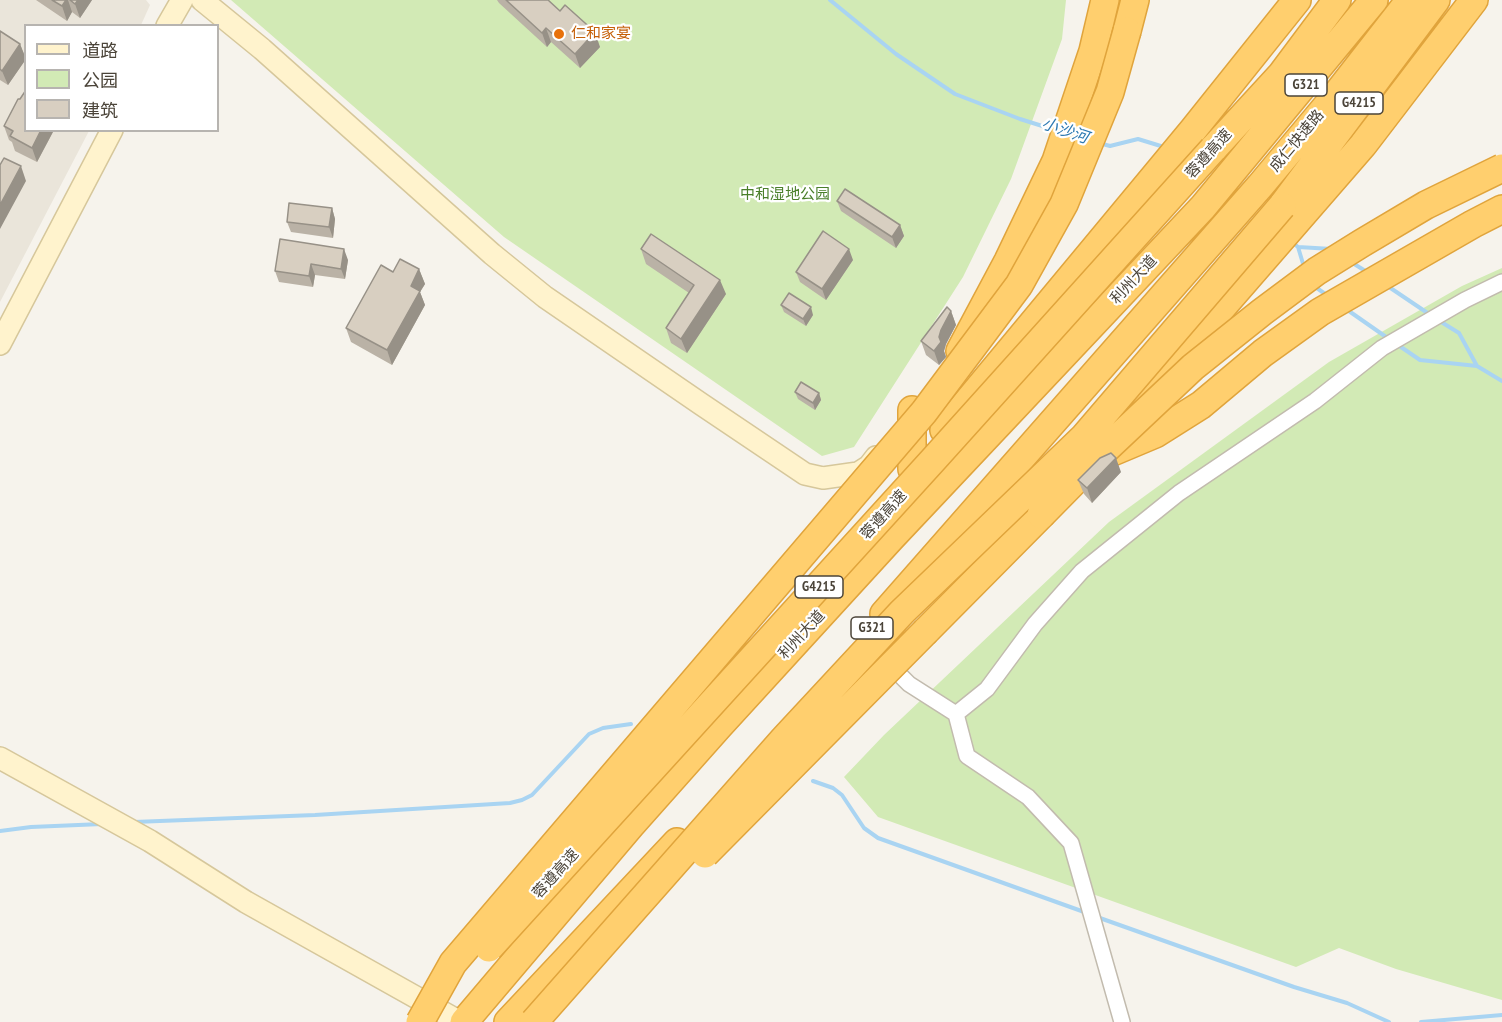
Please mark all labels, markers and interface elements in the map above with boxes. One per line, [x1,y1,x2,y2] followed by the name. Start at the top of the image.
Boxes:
[24,24,219,132] legend
[571,25,631,43] place label: 仁和家宴
[552,27,566,41] marker: 仁和家宴
[82,39,118,62] text: 道路
[82,69,118,92] text: 公园
[1285,74,1327,96] road number: G321
[1335,92,1383,114] road number: G4215
[82,99,118,122] text: 建筑
[1266,106,1328,176] street label: 成仁快速路
[1039,114,1091,148] water label: 小沙河
[1182,126,1236,182] street label: 蓉遵高速
[740,186,830,204] park label: 中和湿地公园
[1107,252,1161,308] street label: 利州大道
[857,487,911,543] street label: 蓉遵高速
[795,576,843,598] road number: G4215
[775,607,829,663] street label: 利州大道
[851,617,893,639] road number: G321
[529,846,583,902] street label: 蓉遵高速

